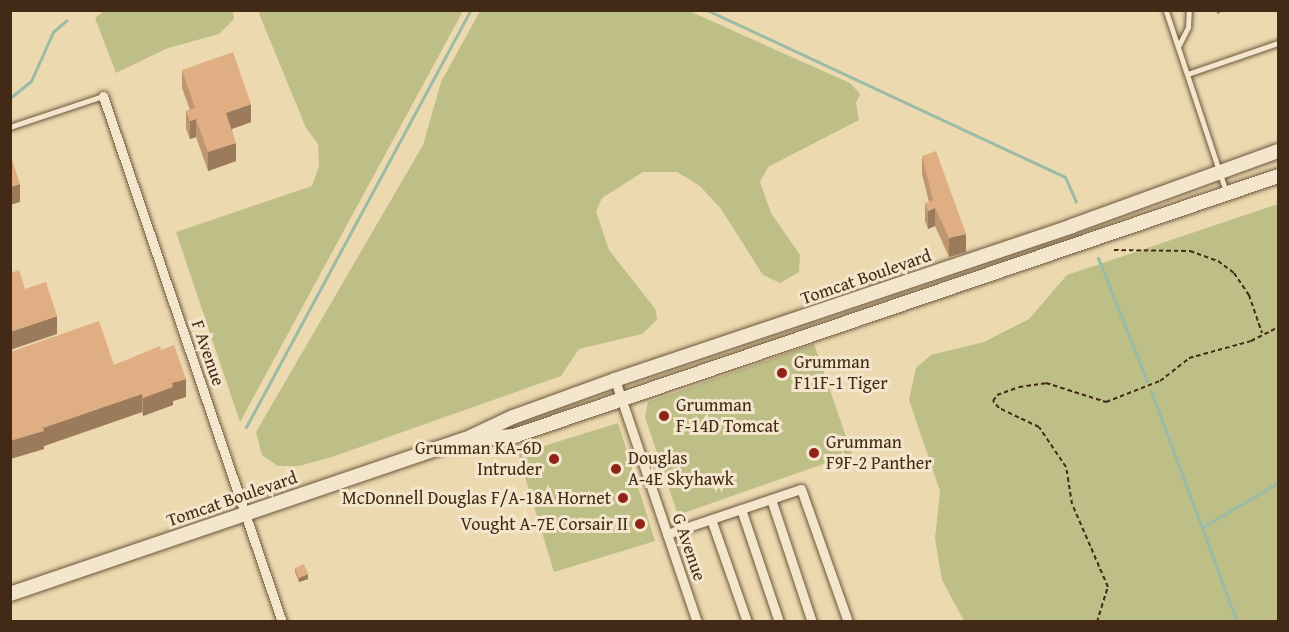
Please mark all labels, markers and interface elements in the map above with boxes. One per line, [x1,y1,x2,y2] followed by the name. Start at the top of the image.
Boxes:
[798,245,934,309] street label: Tomcat Boulevard
[187,317,229,389] street label: F Avenue
[794,352,888,394] place label: Grumman F11F-1 Tiger
[775,366,789,380] marker: Grumman F11F-1 Tiger
[676,395,779,438] place label: Grumman F-14D Tomcat
[657,409,671,423] marker: Grumman F-14D Tomcat
[826,432,932,474] place label: Grumman F9F-2 Panther
[415,438,542,480] place label: Grumman KA-6D Intruder
[807,446,821,460] marker: Grumman F9F-2 Panther
[628,448,734,490] place label: Douglas A-4E Skyhawk
[547,452,561,466] marker: Grumman KA-6D Intruder
[609,462,623,476] marker: Douglas A-4E Skyhawk
[164,467,300,531] street label: Tomcat Boulevard
[342,487,611,509] place label: McDonnell Douglas F/A-18A Hornet
[616,491,630,505] marker: McDonnell Douglas F/A-18A Hornet
[667,510,711,584] street label: G Avenue
[461,513,628,535] place label: Vought A-7E Corsair II
[633,517,647,531] marker: Vought A-7E Corsair II

